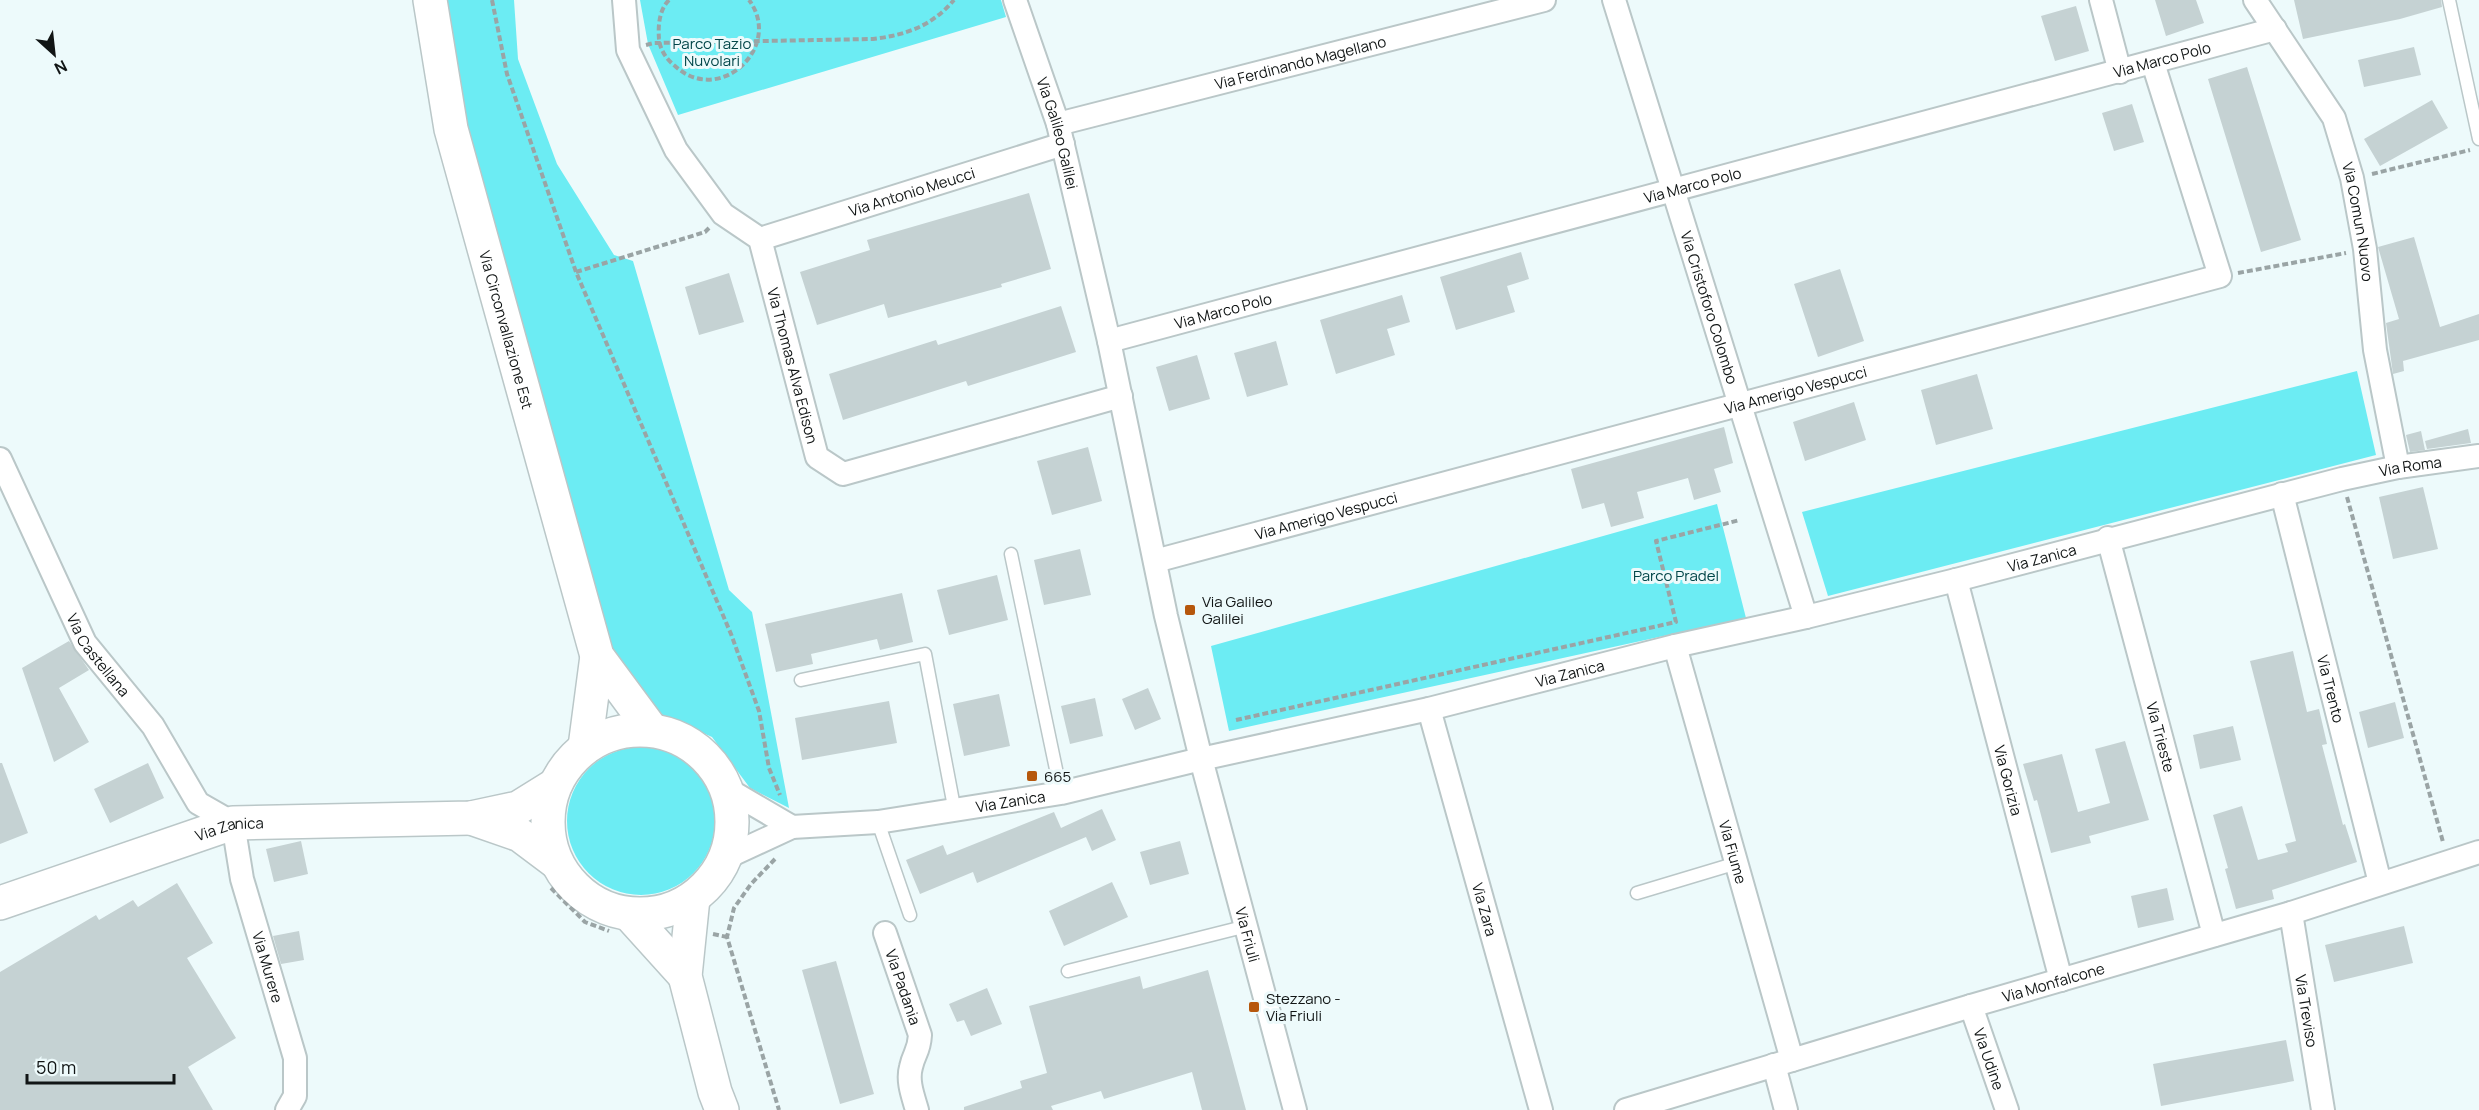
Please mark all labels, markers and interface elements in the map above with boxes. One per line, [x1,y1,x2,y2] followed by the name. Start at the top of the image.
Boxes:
[24,24,84,84] north arrow
[1212,30,1388,94] street label: Via Ferdinando Magellano
[673,33,752,71] park label: Parco Tazio Nuvolari
[2111,36,2213,82] street label: Via Marco Polo
[51,55,71,80] text: N
[1032,74,1083,191] street label: Via Galileo Galilei
[2337,160,2379,283] street label: Via Comun Nuovo
[846,162,977,221] street label: Via Antonio Meucci
[1641,162,1744,208] street label: Via Marco Polo
[1676,228,1743,387] street label: Via Cristoforo Colombo
[475,248,539,411] street label: Via Circonvallazione Est
[763,285,824,446] street label: Via Thomas Alva Edison
[1172,287,1274,334] street label: Via Marco Polo
[1722,361,1869,419] street label: Via Amerigo Vespucci
[2377,451,2443,481] street label: Via Roma
[1252,486,1400,544] street label: Via Amerigo Vespucci
[2005,539,2078,577] street label: Via Zanica
[1633,565,1719,586] park label: Parco Pradel
[1202,591,1273,629] place label: Via Galileo Galilei
[1183,603,1197,617] marker: Via Galileo Galilei
[62,610,135,701] street label: Via Castellana
[2312,653,2350,725] street label: Via Trento
[1533,654,1606,692] street label: Via Zanica
[2142,700,2181,775] street label: Via Trieste
[1989,743,2028,818] street label: Via Gorizia
[1044,766,1071,787] place label: 665
[1025,769,1039,783] marker: 665
[974,785,1047,817] street label: Via Zanica
[192,812,264,846] street label: Via Zanica
[1714,818,1752,886] street label: Via Fiume
[1467,880,1502,938] street label: Via Zara
[1231,905,1265,964] street label: Via Friuli
[248,929,289,1005] street label: Via Murere
[881,946,926,1028] street label: Via Padania
[2000,957,2107,1007] street label: Via Monfalcone
[2291,973,2323,1049] street label: Via Treviso
[1266,988,1341,1026] place label: Stezzano - Via Friuli
[1247,1000,1261,1014] marker: Stezzano - Via Friuli
[1969,1025,2010,1093] street label: Via Udine
[27,1047,174,1085] scale bar
[36,1055,76,1079] text: 50 m

